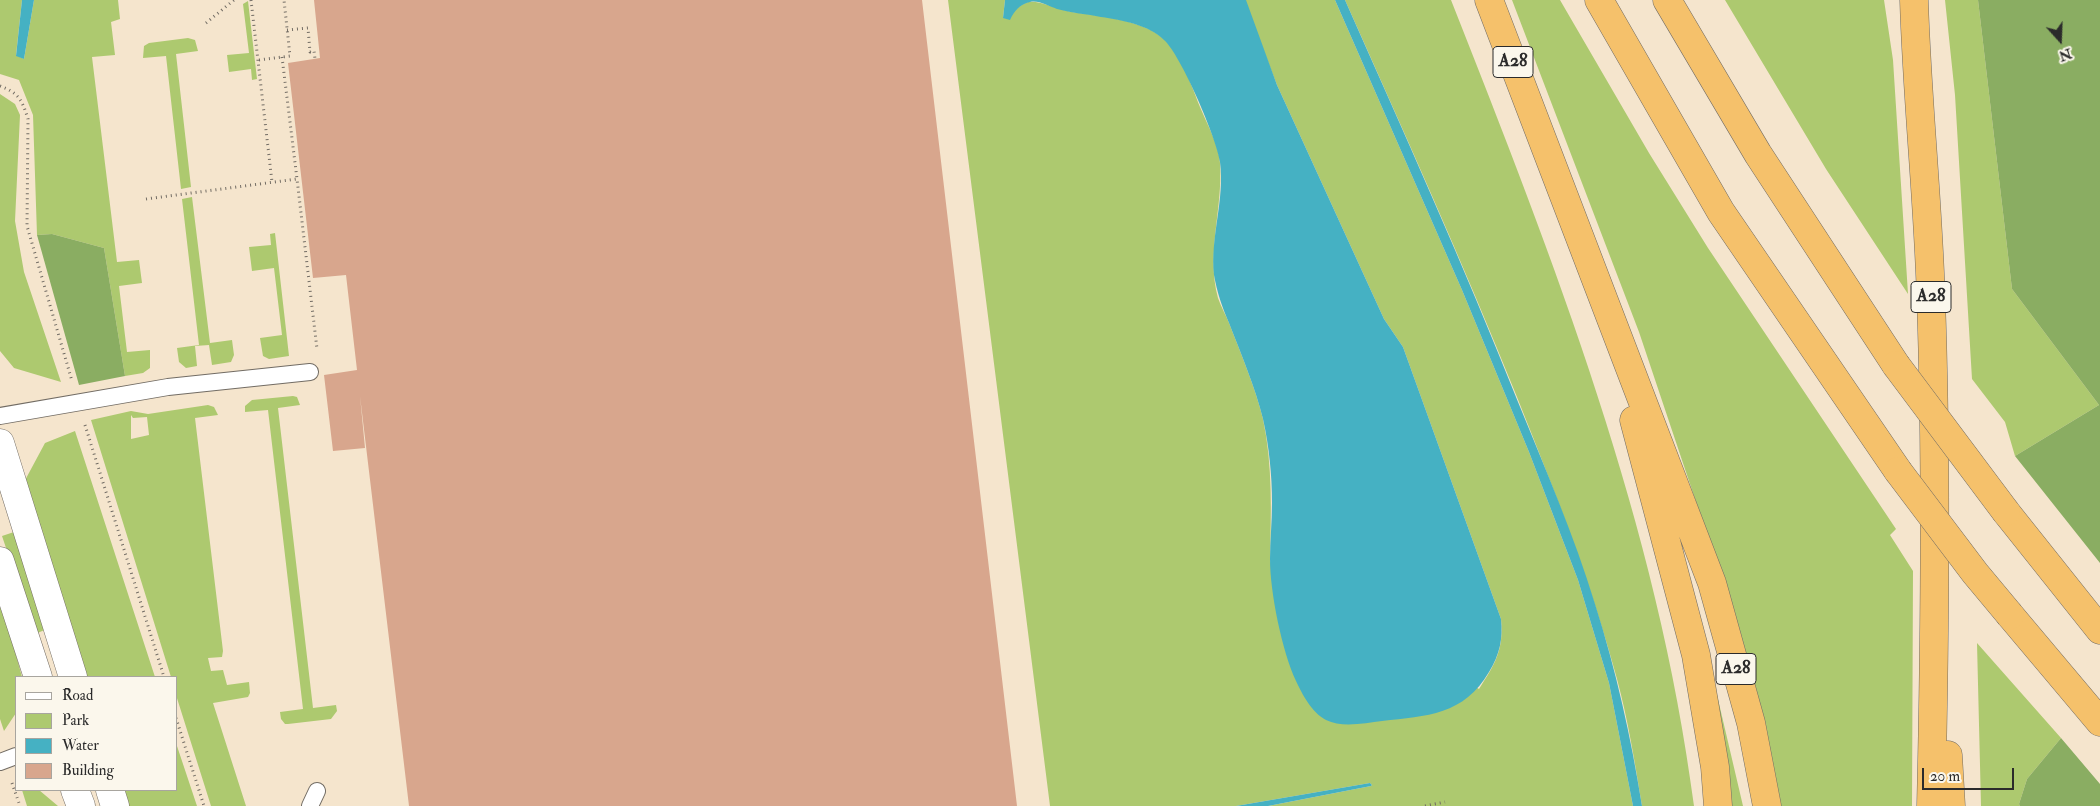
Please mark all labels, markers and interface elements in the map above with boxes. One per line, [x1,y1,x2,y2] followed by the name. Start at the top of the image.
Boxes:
[2035,15,2085,65] north arrow
[2057,44,2074,65] text: N
[1493,46,1533,78] road number: A28
[1911,282,1951,312] road number: A28
[1716,654,1756,684] road number: A28
[15,676,178,791] legend
[62,686,93,705] text: Road
[62,711,89,730] text: Park
[62,736,99,755] text: Water
[1925,758,2018,790] scale bar
[62,761,114,780] text: Building
[1930,767,1960,786] text: 20 m

